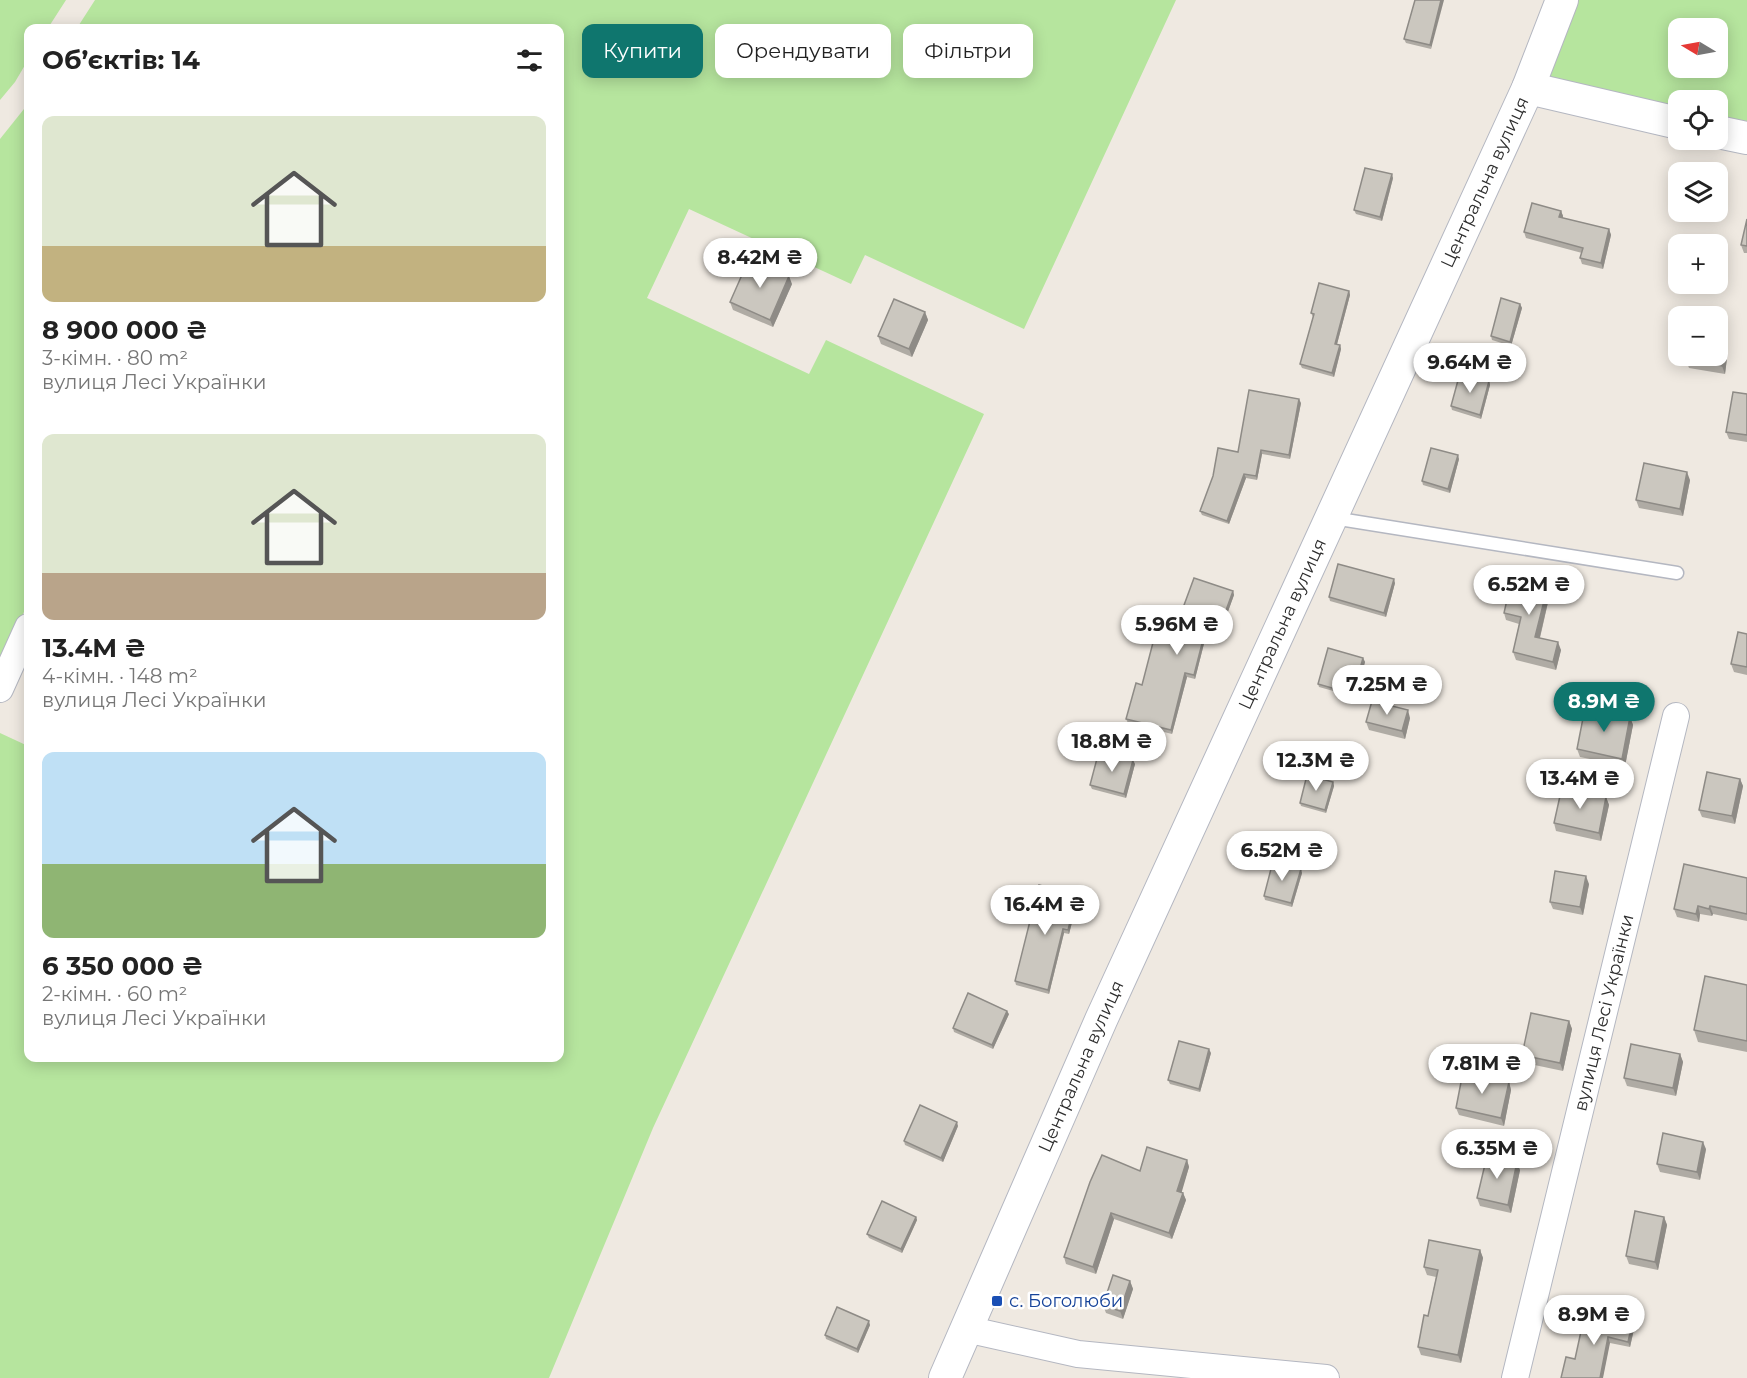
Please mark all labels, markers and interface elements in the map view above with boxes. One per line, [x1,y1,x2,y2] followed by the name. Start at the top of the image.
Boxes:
[1668,18,1728,78] north arrow
[1668,18,1728,366] map controls
[582,24,703,78] chip: Купити
[715,24,891,78] chip: Орендувати
[903,24,1033,78] chip: Фільтри
[42,44,200,76] text: Об’єктів: 14
[513,44,546,77] icon: filters
[1668,90,1728,150] button: locate
[1436,93,1533,271] street label: Центральна вулиця
[240,155,348,263] icon: home
[1668,162,1728,222] button: layers
[1668,234,1728,294] button: +
[705,238,815,289] pin: 8.42M ₴
[717,245,803,269] text: 8.42M ₴
[1668,306,1728,366] button: −
[42,314,208,346] text: 8 900 000 ₴
[1415,343,1525,394] pin: 9.64M ₴
[42,346,188,370] text: 3-кімн. · 80 m²
[1427,350,1513,374] text: 9.64M ₴
[42,370,266,394] text: вулиця Лесі Українки
[240,473,348,581] icon: home
[1234,535,1331,713] street label: Центральна вулиця
[1474,565,1584,616] pin: 6.52M ₴
[1487,572,1571,596] text: 6.52M ₴
[1122,605,1232,656] pin: 5.96M ₴
[1135,612,1219,636] text: 5.96M ₴
[42,632,146,664] text: 13.4M ₴
[42,664,198,688] text: 4-кімн. · 148 m²
[1332,665,1442,716] pin: 7.25M ₴
[1346,672,1428,696] text: 7.25M ₴
[1555,682,1653,733] pin: 8.9M ₴
[42,688,266,712] text: вулиця Лесі Українки
[1568,689,1640,713] text: 8.9M ₴
[1057,722,1167,773] pin: 18.8M ₴
[1071,729,1153,753] text: 18.8M ₴
[1261,741,1371,792] pin: 12.3M ₴
[1277,748,1355,772] text: 12.3M ₴
[1525,759,1635,810] pin: 13.4M ₴
[1540,766,1620,790] text: 13.4M ₴
[240,791,348,899] icon: home
[1227,831,1337,882] pin: 6.52M ₴
[1240,838,1324,862] text: 6.52M ₴
[990,885,1100,936] pin: 16.4M ₴
[1004,892,1086,916] text: 16.4M ₴
[1569,912,1638,1113] street label: вулиця Лесі Українки
[42,950,203,982] text: 6 350 000 ₴
[1034,977,1129,1156] street label: Центральна вулиця
[42,982,187,1006] text: 2-кімн. · 60 m²
[42,1006,266,1030] text: вулиця Лесі Українки
[1427,1044,1537,1095] pin: 7.81M ₴
[1442,1051,1522,1075] text: 7.81M ₴
[1442,1129,1552,1180] pin: 6.35M ₴
[1455,1136,1539,1160] text: 6.35M ₴
[1009,1290,1123,1312] place label: с. Боголюби
[990,1294,1004,1308] marker: с. Боголюби
[1545,1295,1643,1346] pin: 8.9M ₴
[1558,1302,1630,1326] text: 8.9M ₴

